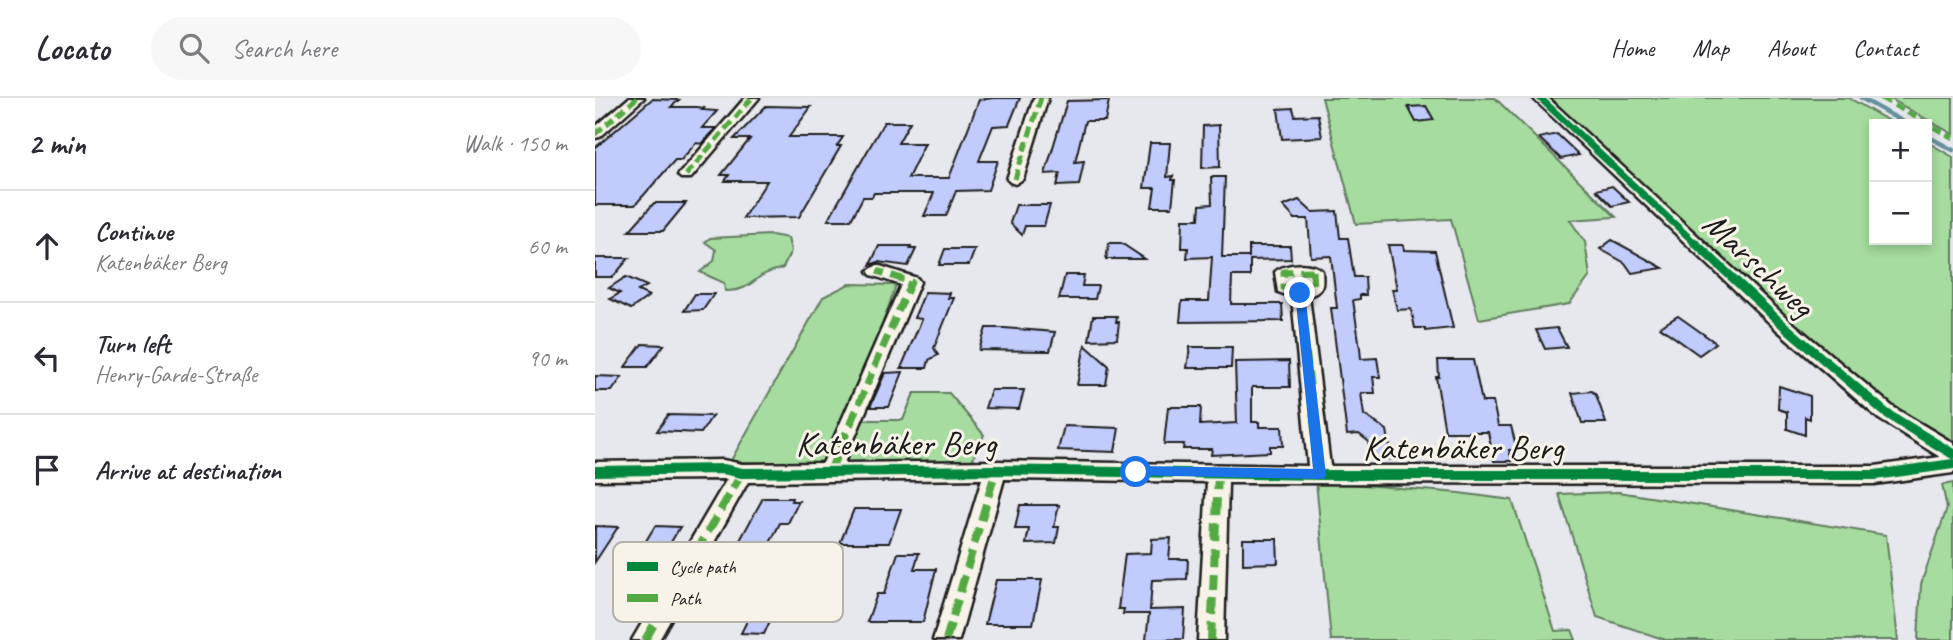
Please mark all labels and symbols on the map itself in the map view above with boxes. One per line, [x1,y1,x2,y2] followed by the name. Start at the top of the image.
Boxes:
[1693,201,1826,329] street label: Marschweg
[1284,277,1315,308] route end
[796,421,998,466] street label: Katenbäker Berg
[1363,425,1565,470] street label: Katenbäker Berg
[1120,456,1151,487] route start
[613,542,843,622] legend
[670,555,736,579] text: Cycle path
[670,587,703,611] text: Path

